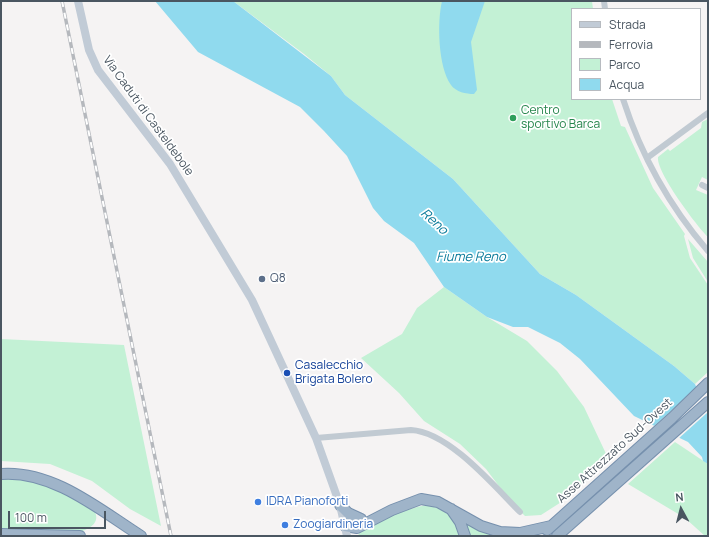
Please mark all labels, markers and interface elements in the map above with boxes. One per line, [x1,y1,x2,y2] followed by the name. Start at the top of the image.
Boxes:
[571,8,701,100] legend
[609,16,646,33] text: Strada
[609,36,653,53] text: Ferrovia
[100,53,196,179] street label: Via Caduti di Casteldebole
[609,56,640,73] text: Parco
[609,76,644,93] text: Acqua
[521,104,600,132] place label: Centro sportivo Barca
[508,113,518,123] marker: Centro sportivo Barca
[417,206,451,238] water label: Reno
[436,249,506,265] water label: Fiume Reno
[270,272,286,286] place label: Q8
[257,274,267,284] marker: Q8
[295,359,373,387] place label: Casalecchio Brigata Bolero
[282,368,292,378] marker: Casalecchio Brigata Bolero
[555,396,675,506] street label: Asse Attrezzato Sud-Ovest
[661,489,701,529] north arrow
[675,489,684,505] text: N
[266,495,348,509] place label: IDRA Pianoforti
[253,497,263,507] marker: IDRA Pianoforti
[10,503,108,529] scale bar
[15,509,47,526] text: 100 m
[293,518,373,532] place label: Zoogiardineria
[280,520,290,530] marker: Zoogiardineria

